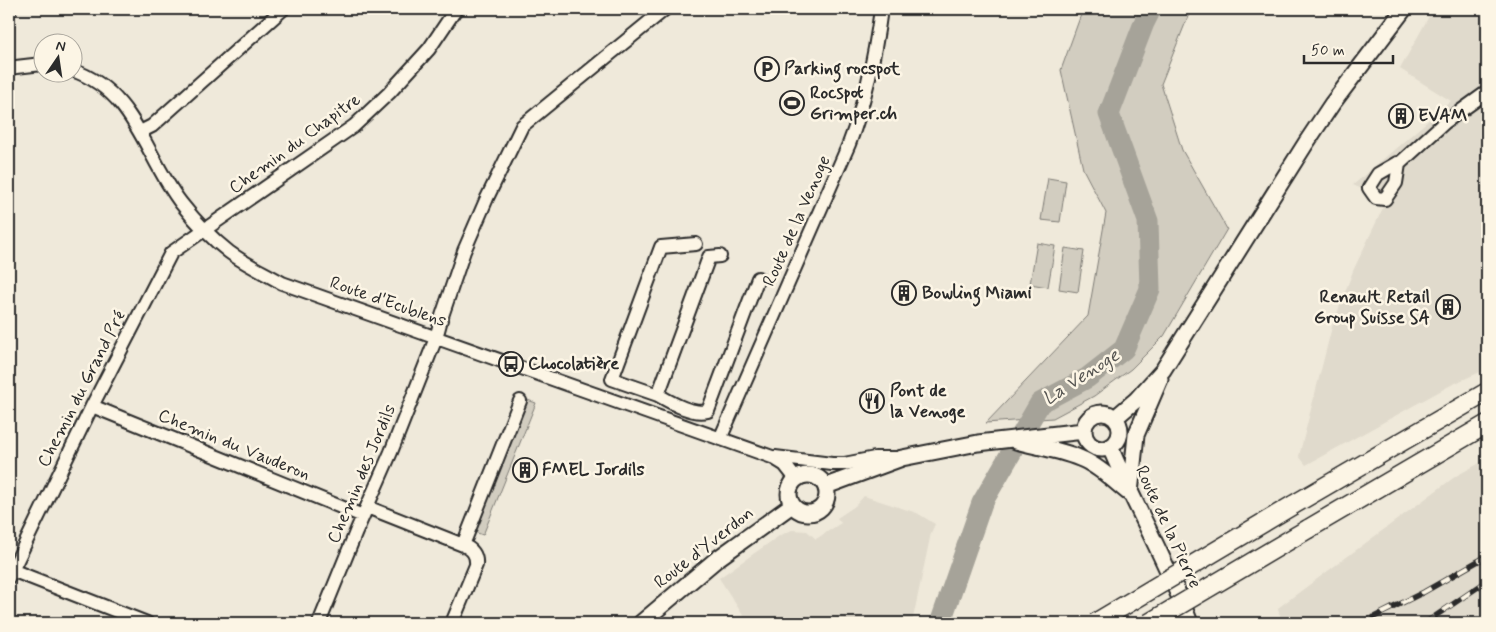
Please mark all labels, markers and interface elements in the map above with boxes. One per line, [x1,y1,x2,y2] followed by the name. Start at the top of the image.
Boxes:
[32,32,82,82] north arrow
[1304,32,1392,64] scale bar
[54,36,67,56] text: N
[1311,41,1345,61] text: 50 m
[754,56,780,82] parking icon: Parking rocspot
[784,57,901,83] place label: Parking rocspot
[810,81,897,126] place label: Rocspot Grimper.ch
[224,88,366,200] street label: Chemin du Chapitre
[779,90,805,116] sports icon: Rocspot Grimper.ch
[1388,103,1414,129] building icon: EVAM
[1418,104,1467,128] place label: EVAM
[757,152,837,290] street label: Route de la Venoge
[327,271,449,333] street label: Route d'Ecublens
[891,280,917,306] building icon: Bowling Miami
[922,281,1032,307] place label: Bowling Miami
[1314,285,1430,330] place label: Renault Retail Group Suisse SA
[1435,294,1461,320] building icon: Renault Retail Group Suisse SA
[32,307,132,471] street label: Chemin du Grand Pré
[1038,343,1125,411] water label: La Venoge
[498,351,524,377] bus stop icon: Chocolatière
[528,352,619,376] place label: Chocolatière
[890,379,965,424] place label: Pont de la Venoge
[859,388,885,414] restaurant icon: Pont de la Venoge
[322,401,402,547] street label: Chemin des Jordils
[154,403,314,487] street label: Chemin du Vauderon
[512,457,538,483] building icon: FMEL Jordils
[542,458,644,482] place label: FMEL Jordils
[1129,462,1207,592] street label: Route de la Pierre
[649,501,759,595] street label: Route d'Yverdon

